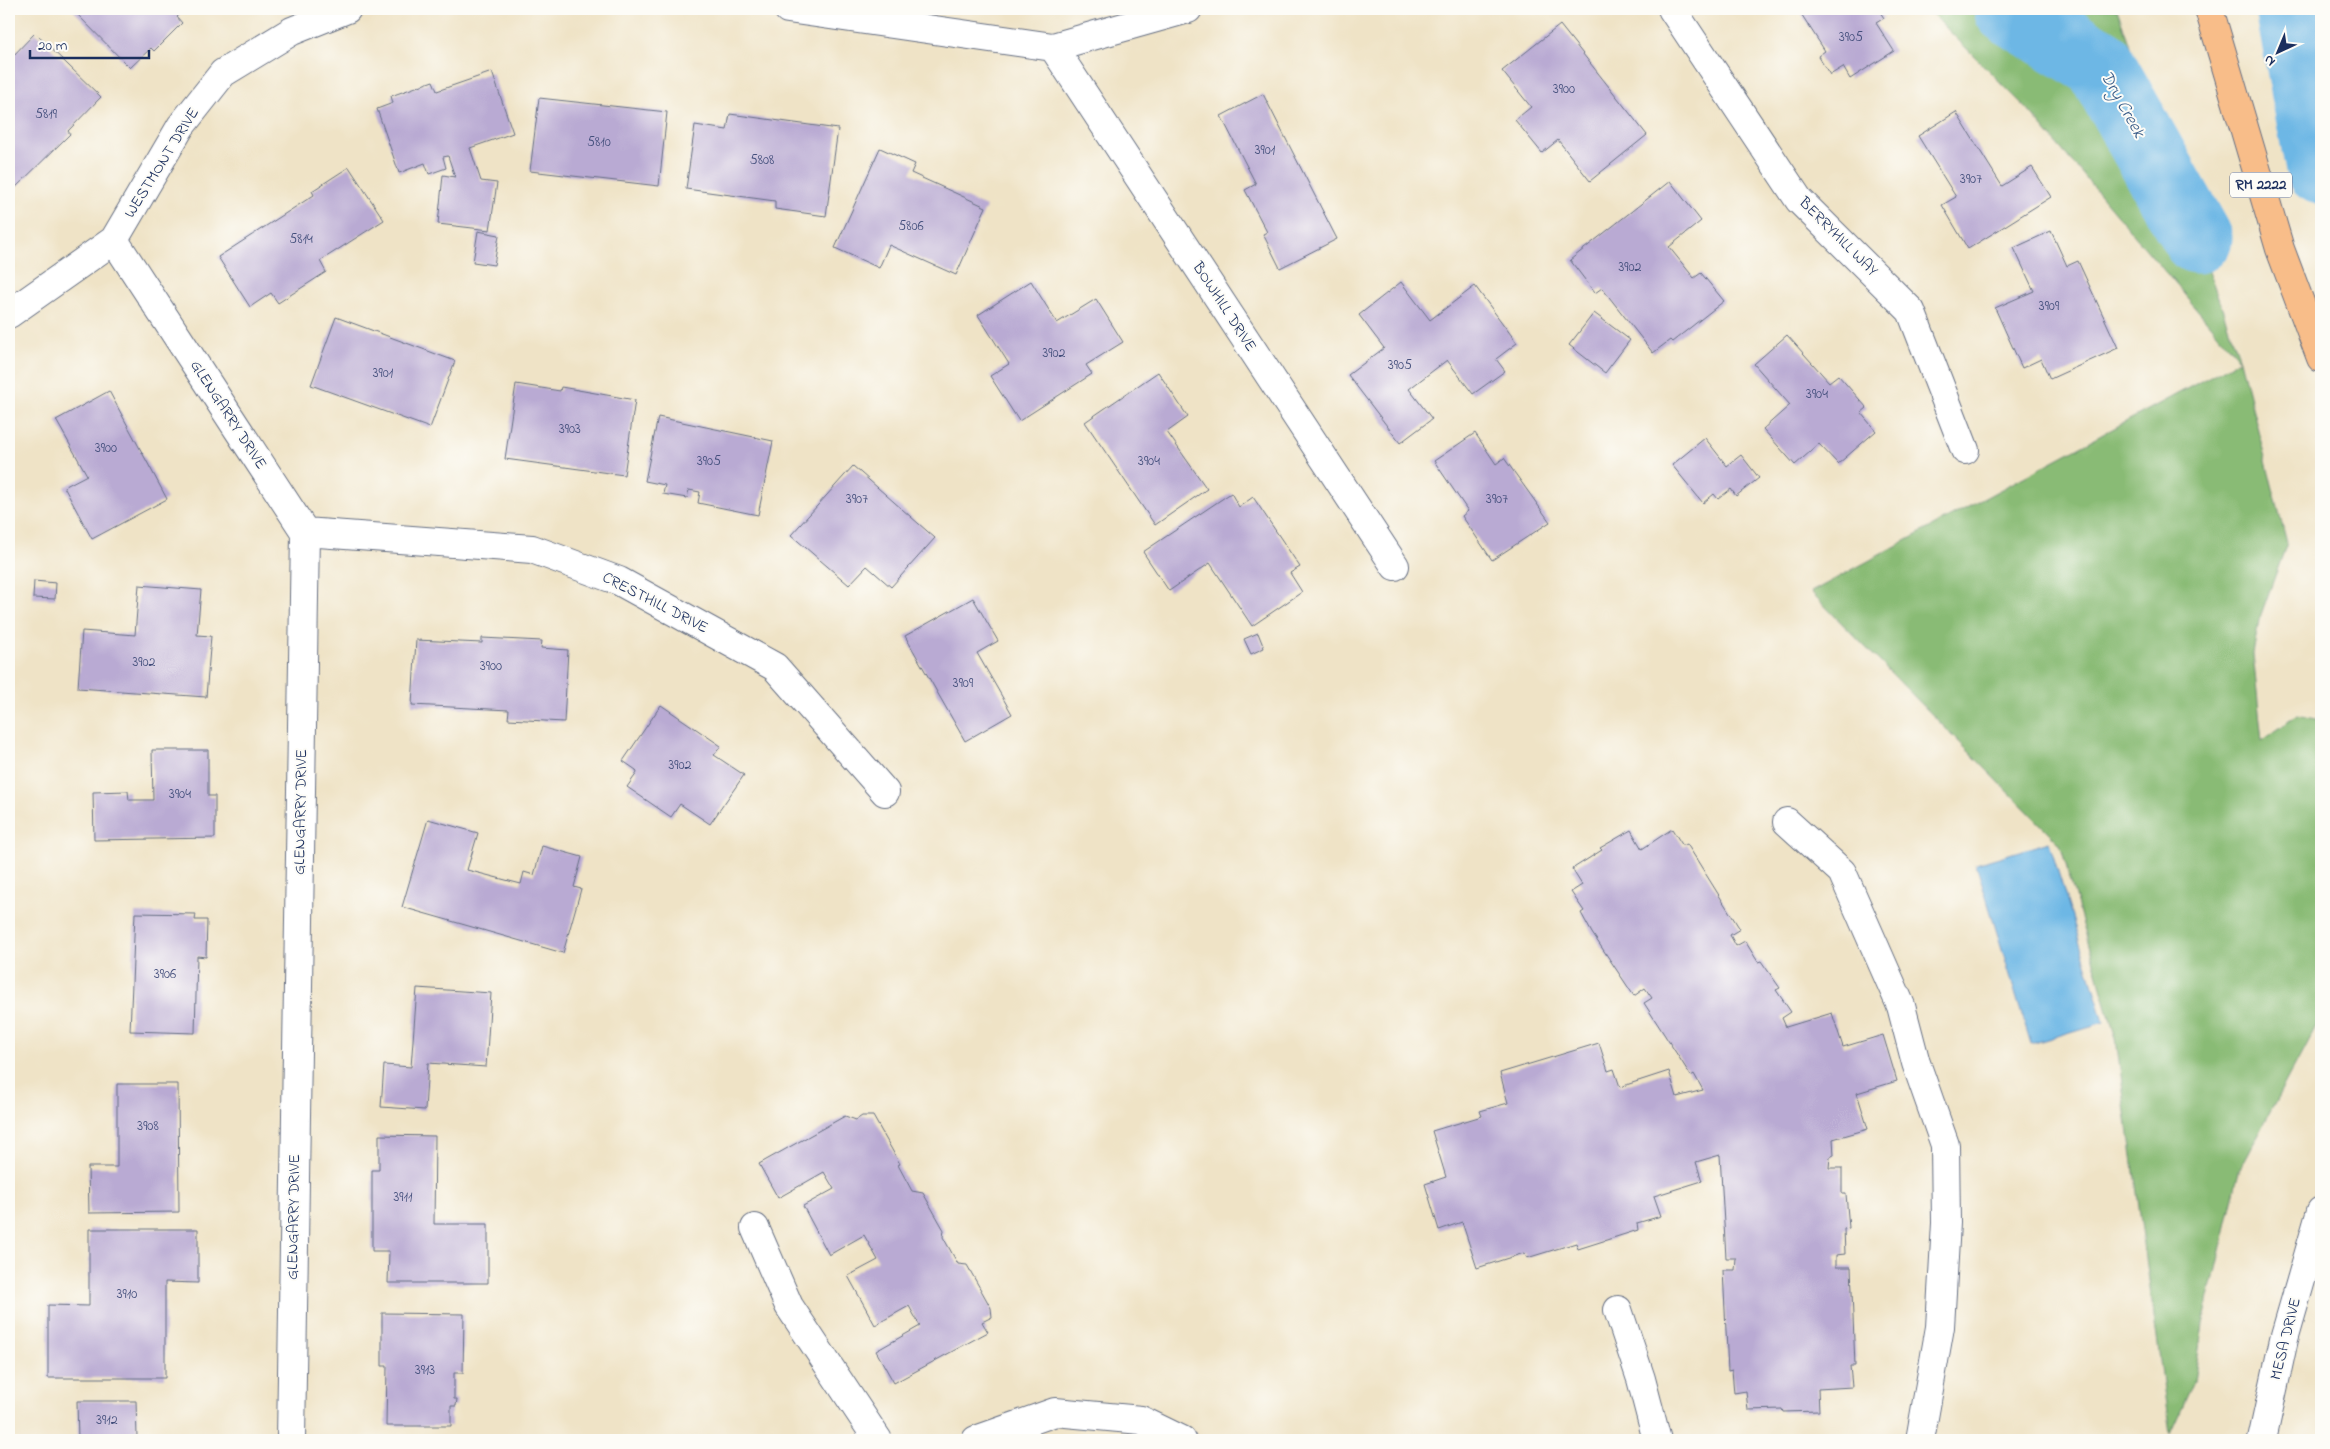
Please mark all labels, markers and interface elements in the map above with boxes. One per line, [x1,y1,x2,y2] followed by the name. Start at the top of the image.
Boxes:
[1839,27,1863,48] house number: 3905
[30,28,149,60] scale bar
[2252,28,2302,78] north arrow
[38,35,68,57] text: 20 m
[2259,49,2281,71] text: N
[2093,67,2152,144] water label: Dry Creek
[1553,79,1575,100] house number: 3900
[118,103,206,223] street label: WESTMONT DRIVE
[35,104,58,125] house number: 5819
[587,132,611,153] house number: 5810
[1255,140,1276,161] house number: 3901
[750,150,774,171] house number: 5808
[1960,169,1982,190] house number: 3907
[2230,172,2292,198] road number: RM 2222
[1792,191,1884,283] street label: BERRYHILL WAY
[898,216,924,237] house number: 5806
[289,229,313,250] house number: 5814
[1185,256,1262,357] street label: BOWHILL DRIVE
[1618,257,1642,278] house number: 3902
[2039,296,2060,317] house number: 3909
[1042,343,1066,364] house number: 3902
[1388,355,1412,376] house number: 3905
[184,356,272,474] street label: GLENGARRY DRIVE
[373,363,394,384] house number: 3901
[1806,384,1828,405] house number: 3904
[559,419,581,440] house number: 3903
[95,438,117,459] house number: 3900
[697,451,721,472] house number: 3905
[1138,451,1160,472] house number: 3904
[846,489,868,510] house number: 3907
[1486,489,1508,510] house number: 3907
[598,566,712,640] street label: CRESTHILL DRIVE
[132,652,156,673] house number: 3902
[480,656,502,677] house number: 3900
[953,673,974,694] house number: 3909
[288,749,314,875] street label: GLENGARRY DRIVE
[668,755,692,776] house number: 3902
[169,784,191,805] house number: 3904
[154,964,176,985] house number: 3906
[137,1116,159,1137] house number: 3908
[281,1154,307,1280] street label: GLENGARRY DRIVE
[394,1187,413,1208] house number: 3911
[117,1284,137,1305] house number: 3910
[2264,1295,2308,1383] street label: MESA DRIVE
[415,1360,435,1381] house number: 3913
[96,1410,118,1431] house number: 3912

